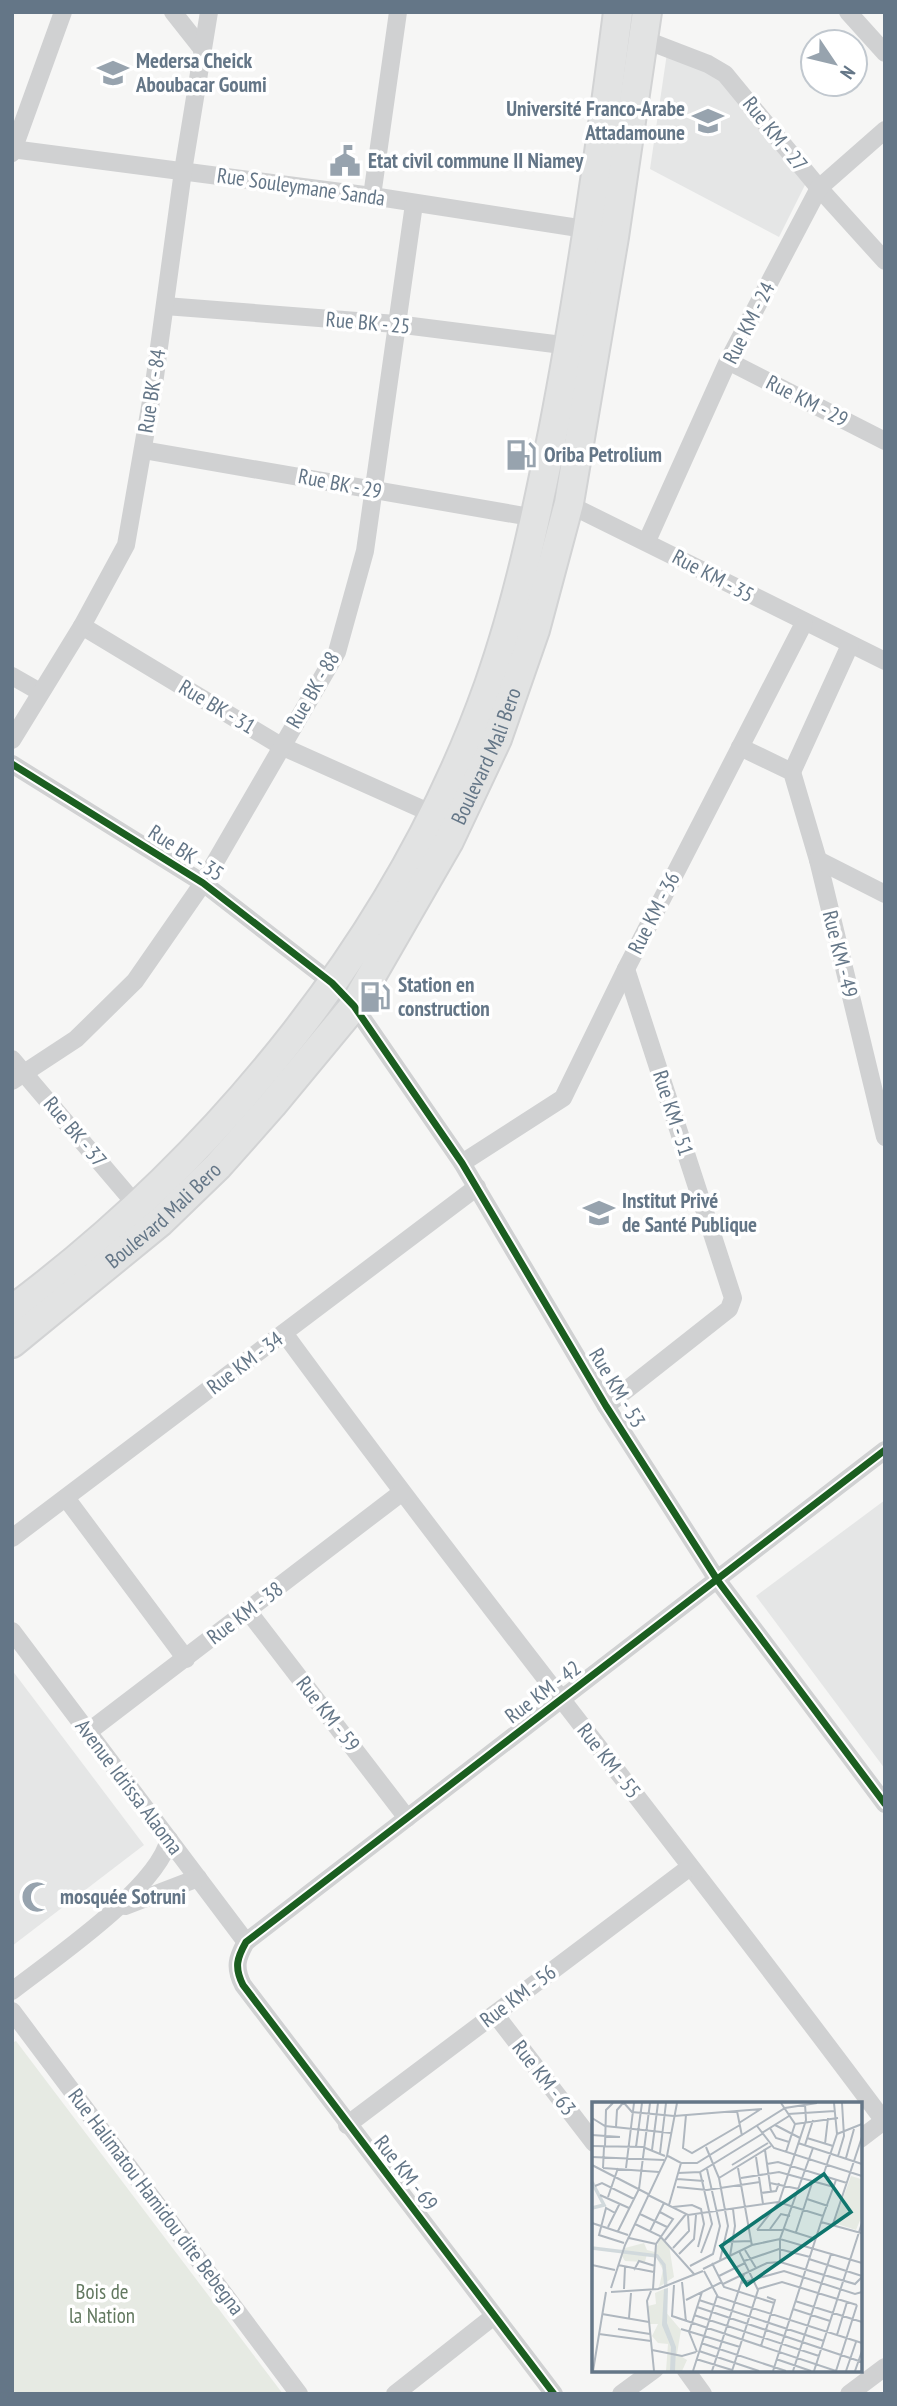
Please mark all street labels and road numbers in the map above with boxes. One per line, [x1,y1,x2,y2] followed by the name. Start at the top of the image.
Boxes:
[737,91,814,177] street label: Rue KM - 27
[215,161,387,212] street label: Rue Souleymane Sanda
[716,277,781,368] street label: Rue KM - 24
[325,305,411,340] street label: Rue BK - 25
[132,347,172,435] street label: Rue BK - 84
[762,368,853,433] street label: Rue KM - 29
[296,462,384,505] street label: Rue BK - 29
[668,543,759,608] street label: Rue KM - 35
[280,646,345,733] street label: Rue BK - 88
[174,673,260,740] street label: Rue BK - 31
[445,684,527,829] street label: Boulevard Mali Bero
[144,818,229,887] street label: Rue BK - 35
[621,867,686,958] street label: Rue KM - 36
[817,908,864,1000] street label: Rue KM - 49
[647,1067,700,1159] street label: Rue KM - 51
[38,1091,113,1173] street label: Rue BK - 37
[100,1156,227,1274] street label: Boulevard Mali Bero
[201,1325,289,1400] street label: Rue KM - 34
[583,1343,652,1433] street label: Rue KM - 53
[201,1575,288,1650] street label: Rue KM - 38
[499,1654,586,1729] street label: Rue KM - 42
[291,1671,366,1757] street label: Rue KM - 59
[70,1714,189,1860] street label: Avenue Idrissa Alaoma
[572,1718,647,1804] street label: Rue KM - 55
[474,1958,561,2033] street label: Rue KM - 56
[507,2035,582,2121] street label: Rue KM - 63
[62,2083,250,2320] street label: Rue Halimatou Hamidou dite Bebegna
[369,2130,444,2216] street label: Rue KM - 69

